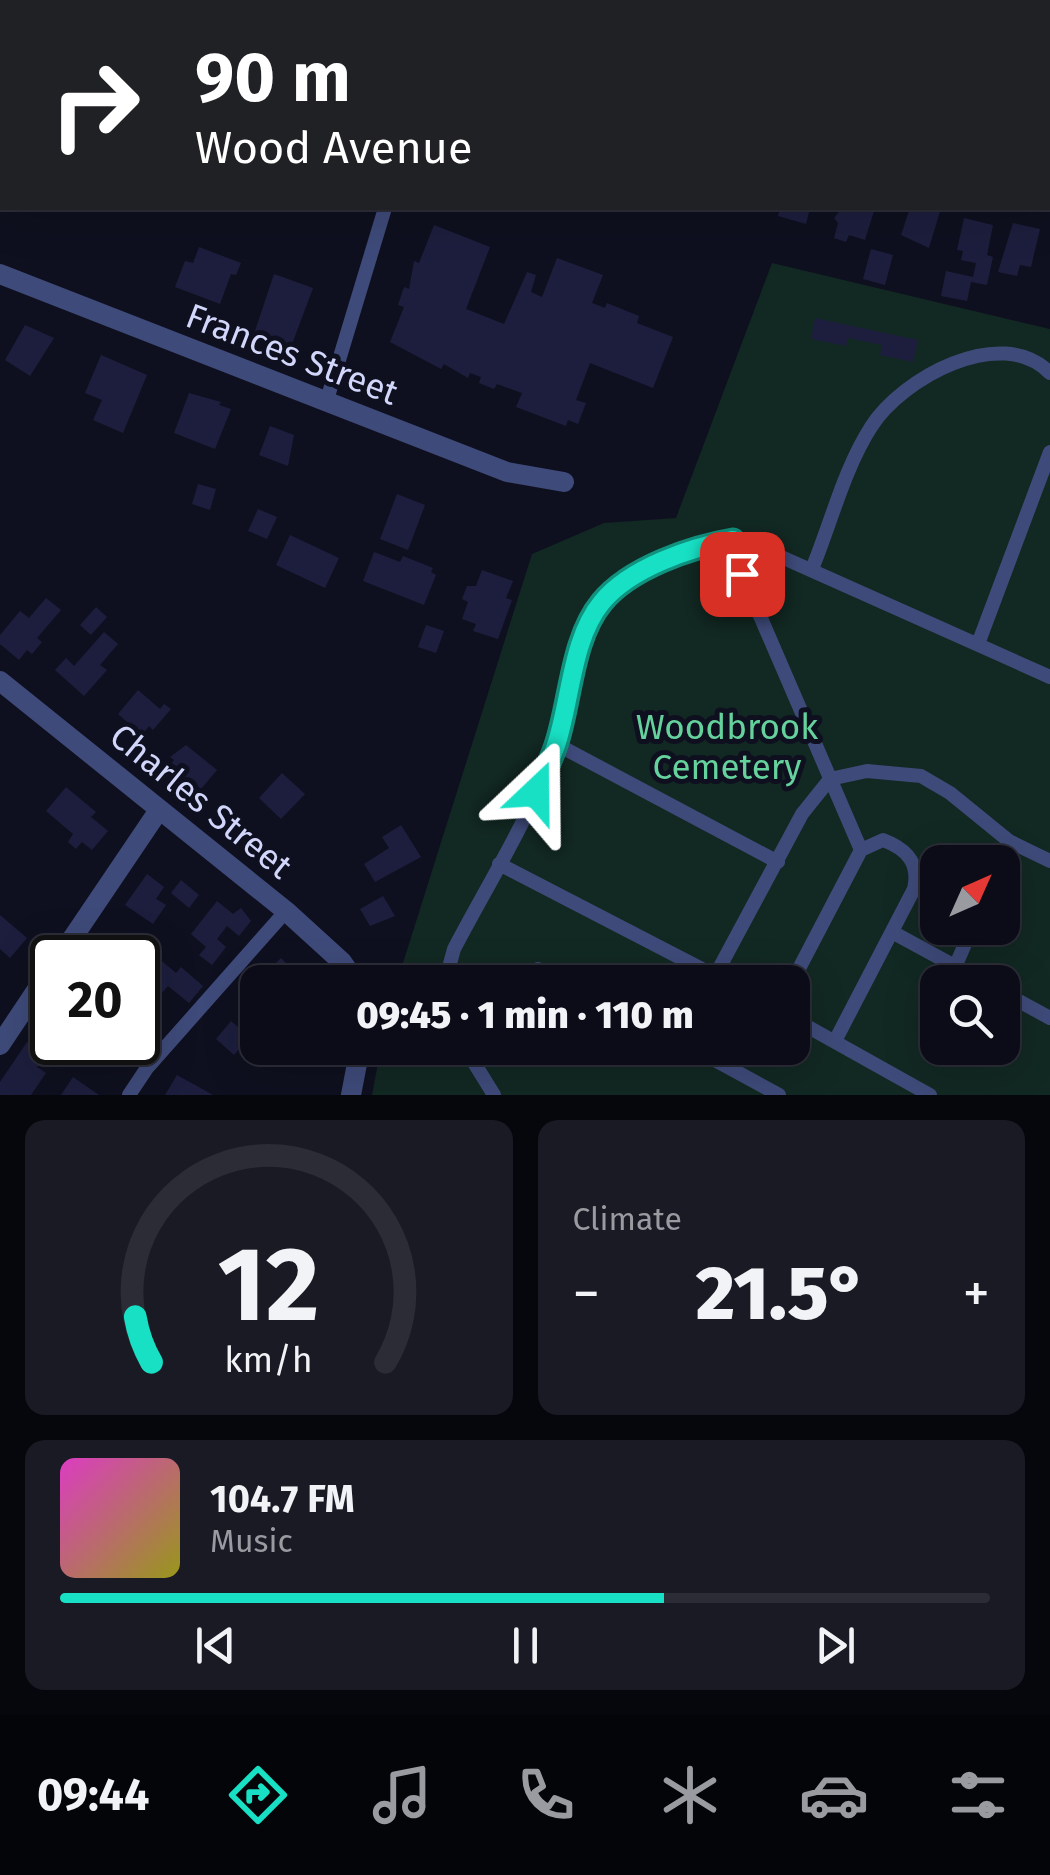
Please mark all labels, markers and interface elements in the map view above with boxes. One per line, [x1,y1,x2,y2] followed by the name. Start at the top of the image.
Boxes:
[195,36,351,120] text: 90 m
[30,40,160,170] icon: right
[195,121,472,175] text: Wood Avenue
[180,294,404,414] street label: Frances Street
[700,532,785,617] pin
[715,547,770,602] icon: arrive
[636,706,818,788] park label: Woodbrook Cemetery
[102,715,301,887] street label: Charles Street
[484,740,588,844] position arrow
[920,845,1020,945] north arrow
[920,845,1020,1065] map controls
[30,935,160,1065] speed limit sign: 20
[920,965,1020,1065] button: search
[356,992,694,1038] text: 09:45 · 1 min · 110 m
[573,1200,682,1238] text: Climate
[218,1223,320,1348] text: 12
[696,1249,867,1339] text: 21.5°
[573,1261,600,1327] text: −
[963,1261,990,1327] text: +
[225,1339,313,1381] text: km/h
[210,1476,355,1522] text: 104.7 FM
[210,1522,293,1560] text: Music
[188,1618,243,1673] icon: previous
[498,1618,553,1673] icon: pause
[808,1618,863,1673] icon: next
[223,1760,293,1830] icon: directions
[367,1760,437,1830] icon: music
[511,1760,581,1830] icon: phone
[655,1760,725,1830] icon: climate
[799,1760,869,1830] icon: car
[943,1760,1013,1830] icon: filters
[37,1768,149,1822] text: 09:44

